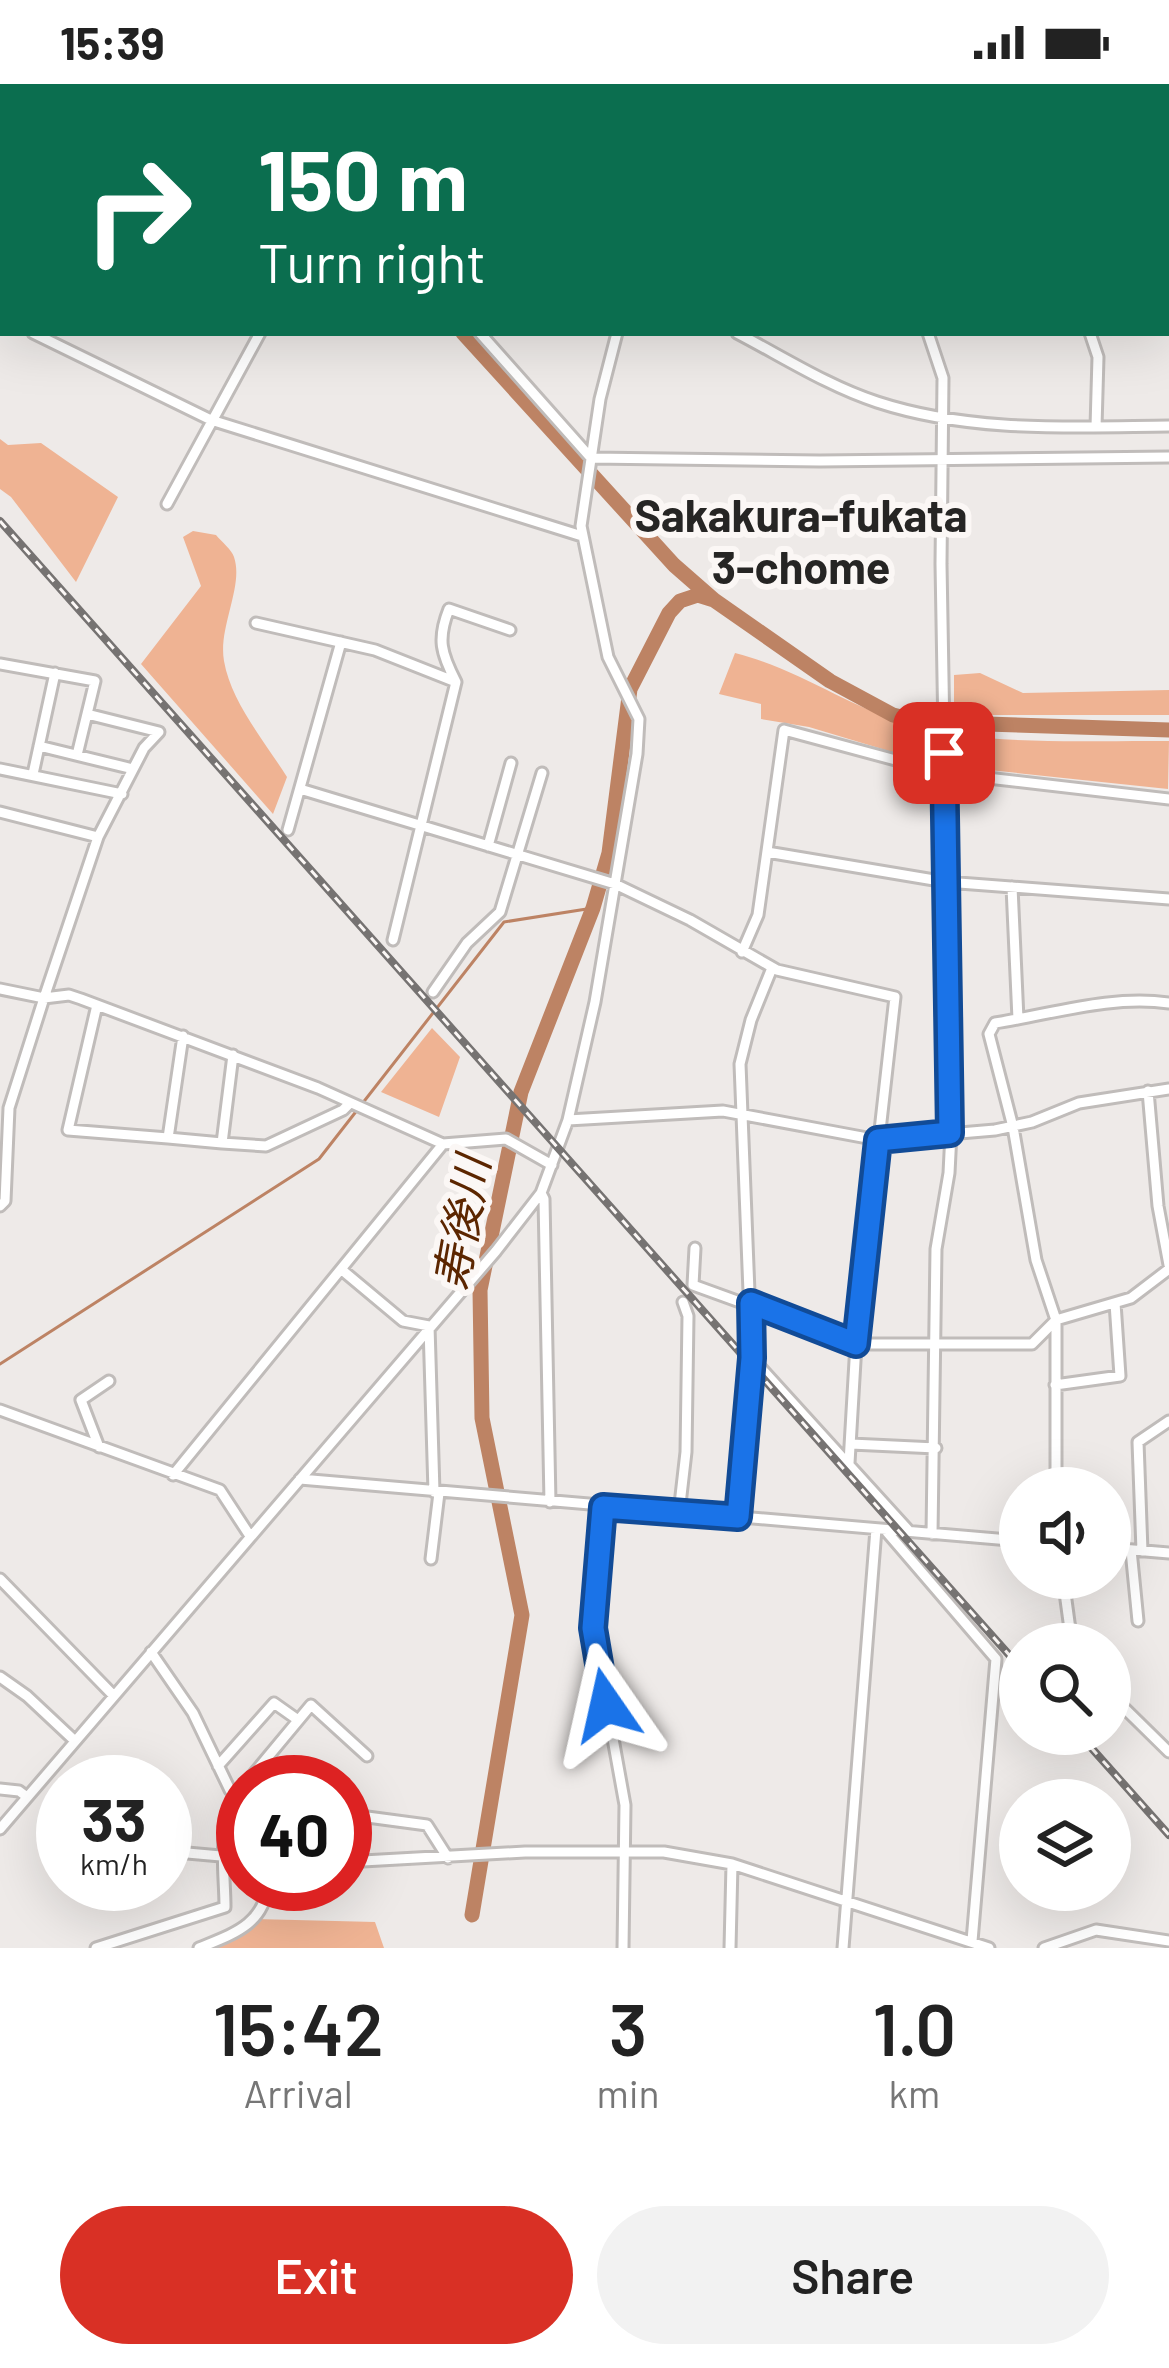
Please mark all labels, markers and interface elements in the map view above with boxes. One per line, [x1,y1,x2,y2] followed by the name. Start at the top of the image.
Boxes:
[60,15,165,69] text: 15:39
[258,127,468,228] text: 150 m
[60,132,216,288] icon: right
[258,229,486,294] text: Turn right
[634,487,968,593] district label: Sakakura-fukata 3-chome
[893,702,995,804] pin
[911,720,977,786] icon: arrive
[422,1148,499,1294] water label: 寿後川
[999,1467,1131,1911] map controls
[999,1467,1131,1599] button: sound
[999,1623,1131,1755] button: search
[543,1642,669,1768] position arrow
[216,1755,372,1911] speed limit sign: 40
[999,1779,1131,1911] button: layers
[82,1782,146,1854] text: 33
[80,1845,148,1881] text: km/h
[213,1984,384,2070] text: 15:42
[609,1984,647,2070] text: 3
[872,1984,956,2070] text: 1.0
[244,2069,353,2116] text: Arrival
[596,2069,660,2116] text: min
[888,2069,940,2116] text: km
[60,2206,573,2344] button: Exit
[597,2206,1109,2344] button: Share

